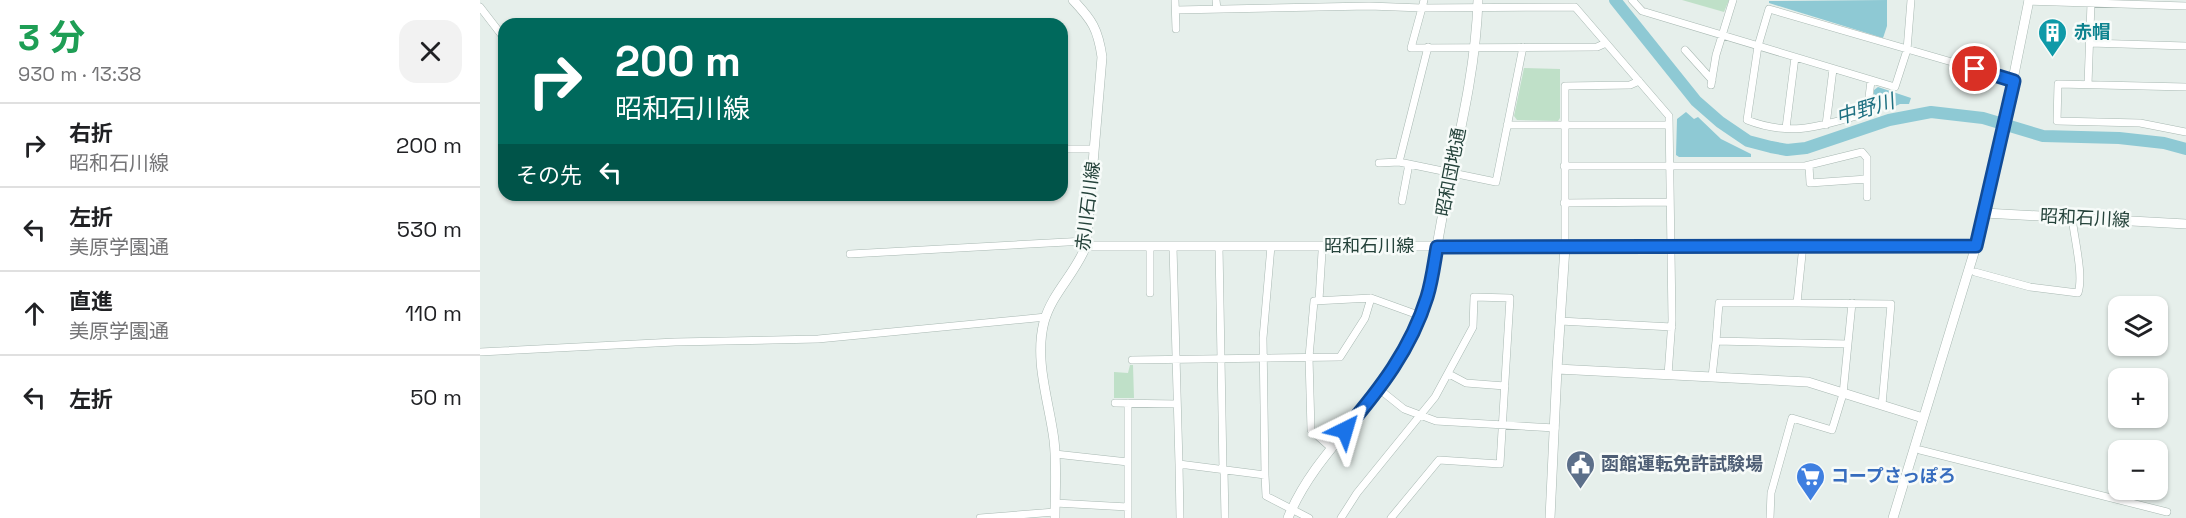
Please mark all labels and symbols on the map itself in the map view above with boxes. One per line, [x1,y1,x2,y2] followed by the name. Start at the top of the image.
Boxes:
[2037,16,2069,58] building icon: 赤帽
[2074,20,2110,43] place label: 赤帽
[1949,43,2000,94] pin
[1833,87,1899,130] water label: 中野川
[1431,126,1470,218] street label: 昭和団地通
[1071,160,1104,252] street label: 赤川石川線
[2039,204,2131,231] street label: 昭和石川線
[1324,234,1414,257] street label: 昭和石川線
[1313,398,1377,462] position arrow
[1564,448,1596,490] public building icon: 函館運転免許試験場
[1601,452,1763,475] place label: 函館運転免許試験場
[1794,460,1826,502] supermarket icon: コープさっぽろ
[1831,464,1956,487] place label: コープさっぽろ

